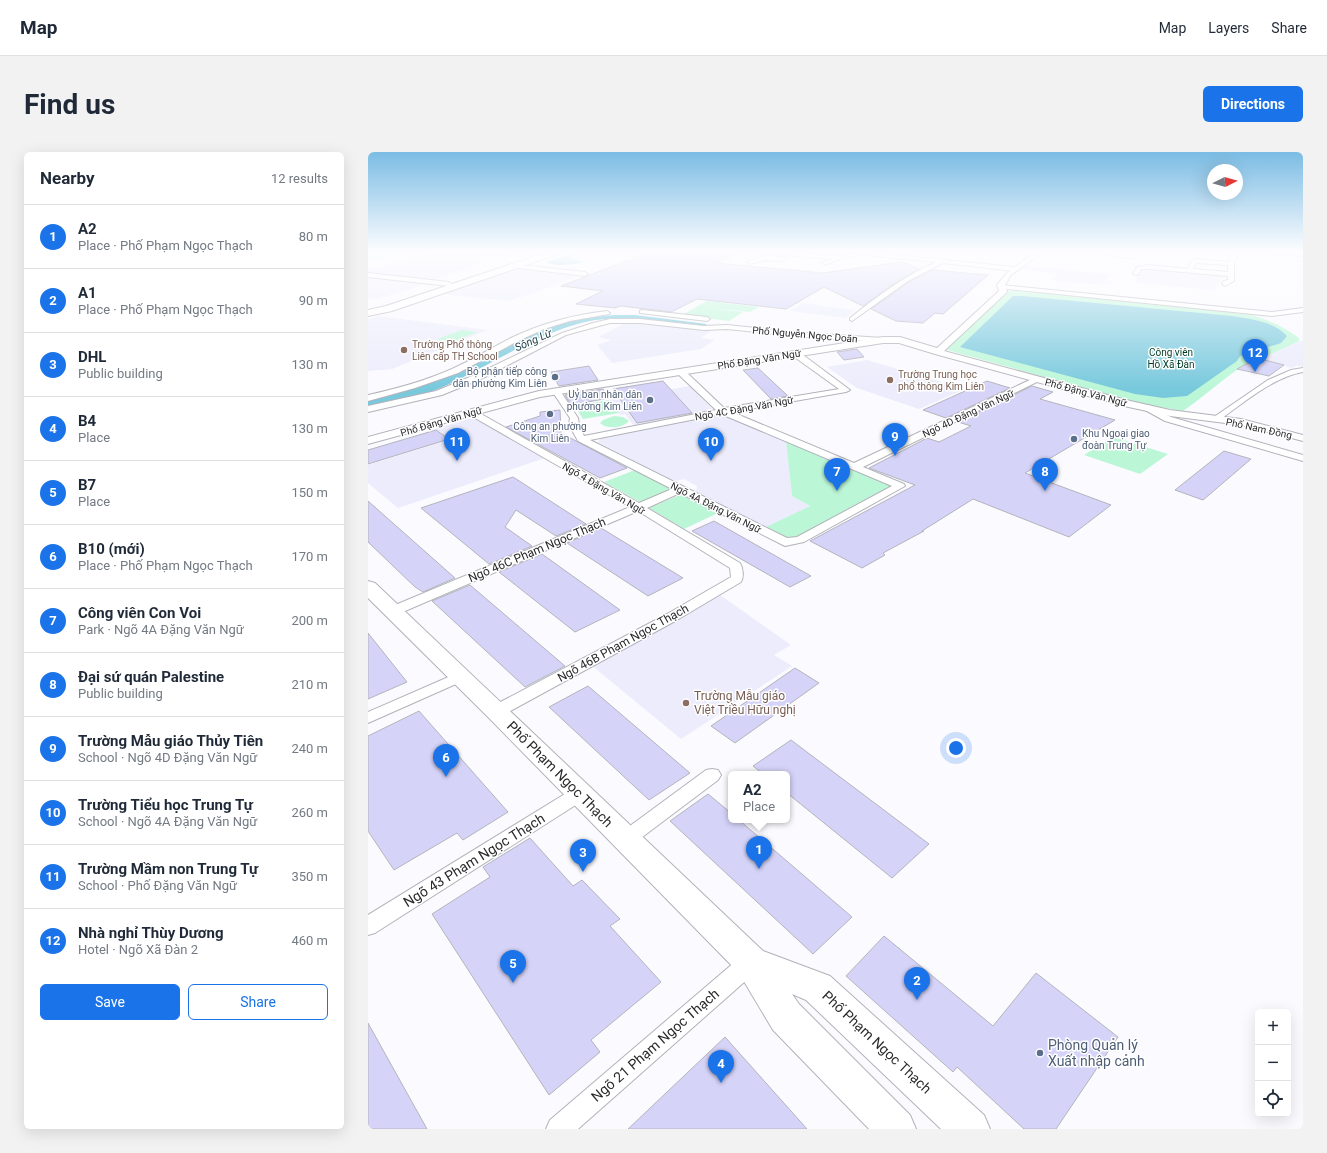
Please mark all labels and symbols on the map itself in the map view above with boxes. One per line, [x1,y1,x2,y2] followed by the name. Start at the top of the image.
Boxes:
[1207,164,1243,200] north arrow
[752,323,858,346] street label: Phố Nguyễn Ngọc Doãn
[513,326,555,354] water label: Sông Lừ
[412,338,498,362] place label: Trường Phổ thông Liên cấp TH School
[1242,339,1268,372] pin: 12
[399,345,409,355] marker: Trường Phổ thông Liên cấp TH School
[716,346,803,373] street label: Phố Đặng Văn Ngữ
[1147,347,1195,370] park label: Công viên Hồ Xã Đàn
[453,365,547,389] place label: Bộ phận tiếp công dân phường Kim Liên
[898,369,984,392] place label: Trường Trung học phổ thông Kim Liên
[550,372,560,382] marker: Bộ phận tiếp công dân phường Kim Liên
[885,375,895,385] marker: Trường Trung học phổ thông Kim Liên
[1043,375,1129,410] street label: Phố Đặng Văn Ngữ
[921,387,1017,440] street label: Ngõ 4D Đặng Văn Ngữ
[567,388,642,412] place label: Uỷ ban nhân dân phường Kim Liên
[694,394,795,424] street label: Ngõ 4C Đặng Văn Ngữ
[645,395,655,405] marker: Uỷ ban nhân dân phường Kim Liên
[399,403,484,439] street label: Phố Đặng Văn Ngữ
[545,409,555,419] marker: Công an phường Kim Liên
[1225,415,1293,441] street label: Phố Nam Đồng
[513,421,587,444] place label: Công an phường Kim Liên
[882,423,908,456] pin: 9
[444,428,470,461] pin: 11
[698,428,724,461] pin: 10
[1082,428,1150,452] place label: Khu Ngoại giao đoàn Trung Tự
[1069,434,1079,444] marker: Khu Ngoại giao đoàn Trung Tự
[824,458,850,491] pin: 7
[1032,458,1058,491] pin: 8
[560,460,648,518] street label: Ngõ 4 Đặng Văn Ngữ
[668,480,763,536] street label: Ngõ 4A Đặng Văn Ngữ
[466,515,608,585] street label: Ngõ 46C Phạm Ngọc Thạch
[555,601,691,685] street label: Ngõ 46B Phạm Ngọc Thạch
[694,689,796,717] place label: Trường Mẫu giáo Việt Triều Hữu nghị
[681,698,691,708] marker: Trường Mẫu giáo Việt Triều Hữu nghị
[504,718,616,830] street label: Phố Phạm Ngọc Thạch
[946,738,966,758] your location
[433,744,459,777] pin: 6
[400,810,548,910] street label: Ngõ 43 Phạm Ngọc Thạch
[746,836,772,869] pin: 1
[570,839,596,872] pin: 3
[500,950,526,983] pin: 5
[904,967,930,1000] pin: 2
[588,985,722,1105] street label: Ngõ 21 Phạm Ngọc Thạch
[819,987,935,1097] street label: Phố Phạm Ngọc Thạch
[1048,1037,1145,1069] place label: Phòng Quản lý Xuất nhập cảnh
[1035,1048,1045,1058] marker: Phòng Quản lý Xuất nhập cảnh
[708,1050,734,1083] pin: 4

